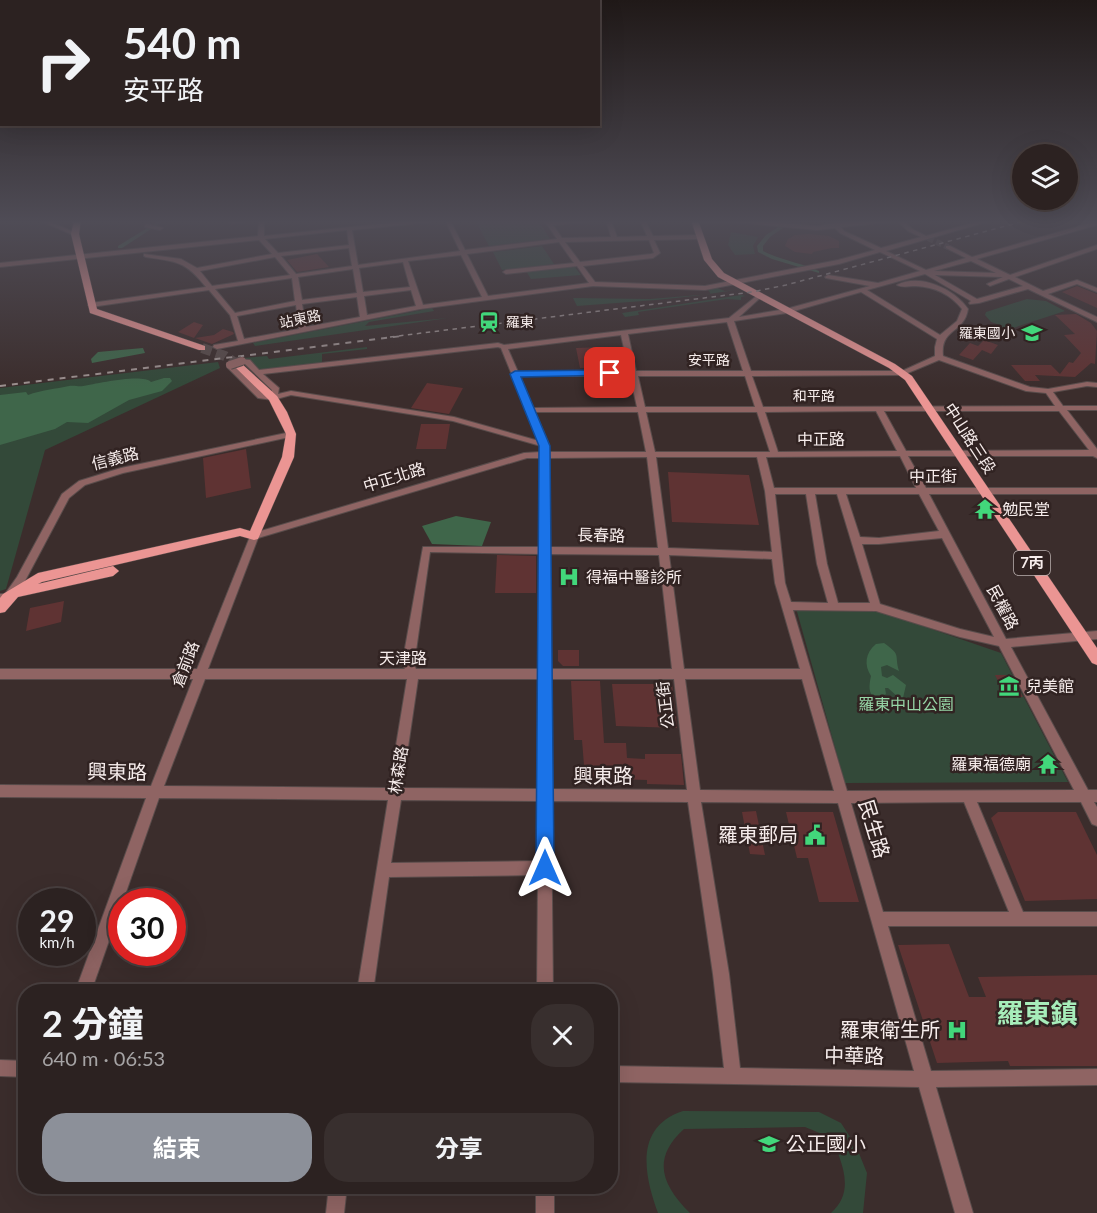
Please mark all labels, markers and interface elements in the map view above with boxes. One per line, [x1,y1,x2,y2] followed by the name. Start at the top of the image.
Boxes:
[123,18,241,68] text: 540 m
[24,24,102,102] icon: right
[123,73,204,106] text: 安平路
[1012,144,1078,210] map controls
[1012,144,1078,210] button: layers
[278,306,322,331] street label: 站東路
[477,310,501,334] station icon: 羅東
[506,313,534,330] place label: 羅東
[1020,321,1044,345] school or university icon: 羅東國小
[959,324,1015,341] place label: 羅東國小
[584,347,635,398] pin
[688,351,730,368] street label: 安平路
[593,356,626,389] icon: arrive
[793,387,835,404] street label: 和平路
[941,399,1000,476] street label: 中山路三段
[797,429,845,448] street label: 中正路
[89,442,140,473] street label: 信義路
[360,458,427,495] street label: 中正北路
[909,466,957,485] street label: 中正街
[973,497,997,521] temple icon: 勉民堂
[1002,499,1050,518] place label: 勉民堂
[577,525,625,544] street label: 長春路
[1014,551,1050,575] road number: 7丙
[557,565,581,589] hospital icon: 得福中醫診所
[586,567,682,586] place label: 得福中醫診所
[984,581,1023,632] street label: 民權路
[167,638,202,690] street label: 倉前路
[379,648,427,667] street label: 天津路
[997,674,1021,698] museum icon: 兒美館
[1026,676,1074,695] place label: 兒美館
[652,680,677,730] street label: 公正街
[858,694,954,713] park label: 羅東中山公園
[384,745,411,795] street label: 林森路
[1036,752,1060,776] temple icon: 羅東福德廟
[951,754,1031,773] place label: 羅東福德廟
[87,758,147,784] street label: 興東路
[573,763,633,787] street label: 興東路
[855,797,895,861] street label: 民生路
[718,822,798,846] place label: 羅東郵局
[803,823,827,847] public building icon: 羅東郵局
[513,836,577,900] position arrow
[108,888,186,966] speed limit sign: 30
[40,902,74,938] text: 29
[39,933,75,951] text: km/h
[997,996,1078,1029] district label: 羅東鎮
[42,1001,144,1045] text: 2 分鐘
[531,1004,594,1067] button: close
[840,1017,940,1041] place label: 羅東衛生所
[945,1018,969,1042] hospital icon: 羅東衛生所
[824,1042,884,1068] street label: 中華路
[42,1046,165,1070] text: 640 m · 06:53
[42,1113,312,1182] button: 結束
[324,1113,594,1182] button: 分享
[786,1131,866,1155] place label: 公正國小
[757,1132,781,1156] school or university icon: 公正國小

